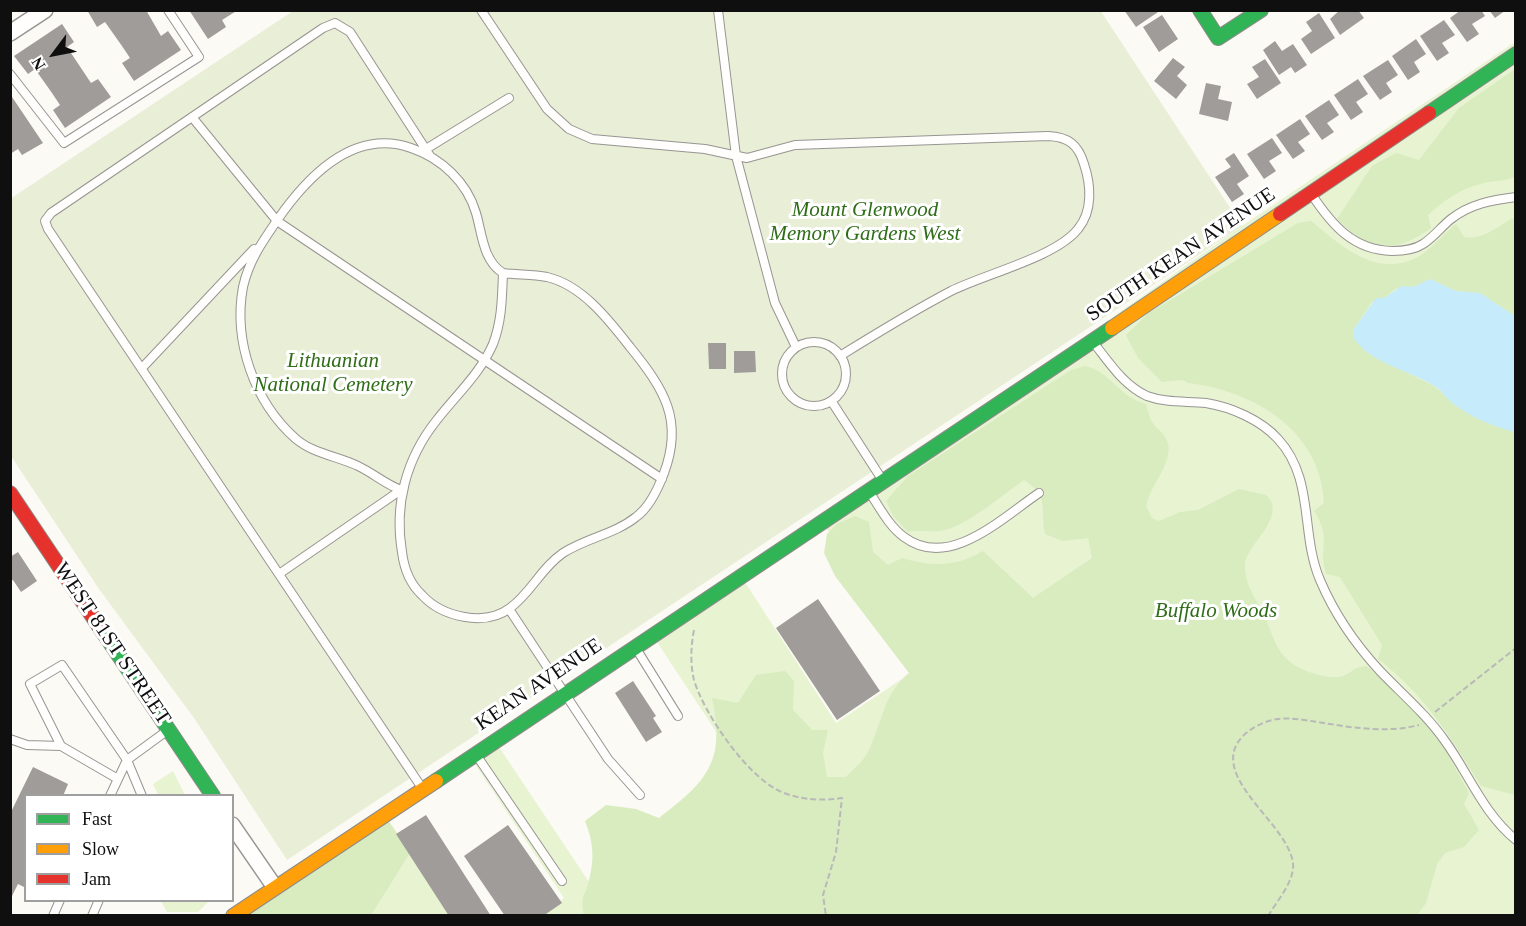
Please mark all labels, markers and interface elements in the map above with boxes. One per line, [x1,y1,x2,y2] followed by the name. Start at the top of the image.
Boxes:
[24,24,84,84] north arrow
[28,54,49,73] text: N
[1082,182,1280,328] street label: SOUTH KEAN AVENUE
[770,197,960,247] park label: Mount Glenwood Memory Gardens West
[253,348,413,398] park label: Lithuanian National Cemetery
[48,558,176,730] street label: WEST 81ST STREET
[1155,598,1277,624] park label: Buffalo Woods
[471,633,607,737] street label: KEAN AVENUE
[24,794,234,902] legend
[82,809,112,829] text: Fast
[82,839,119,859] text: Slow
[82,869,111,889] text: Jam

